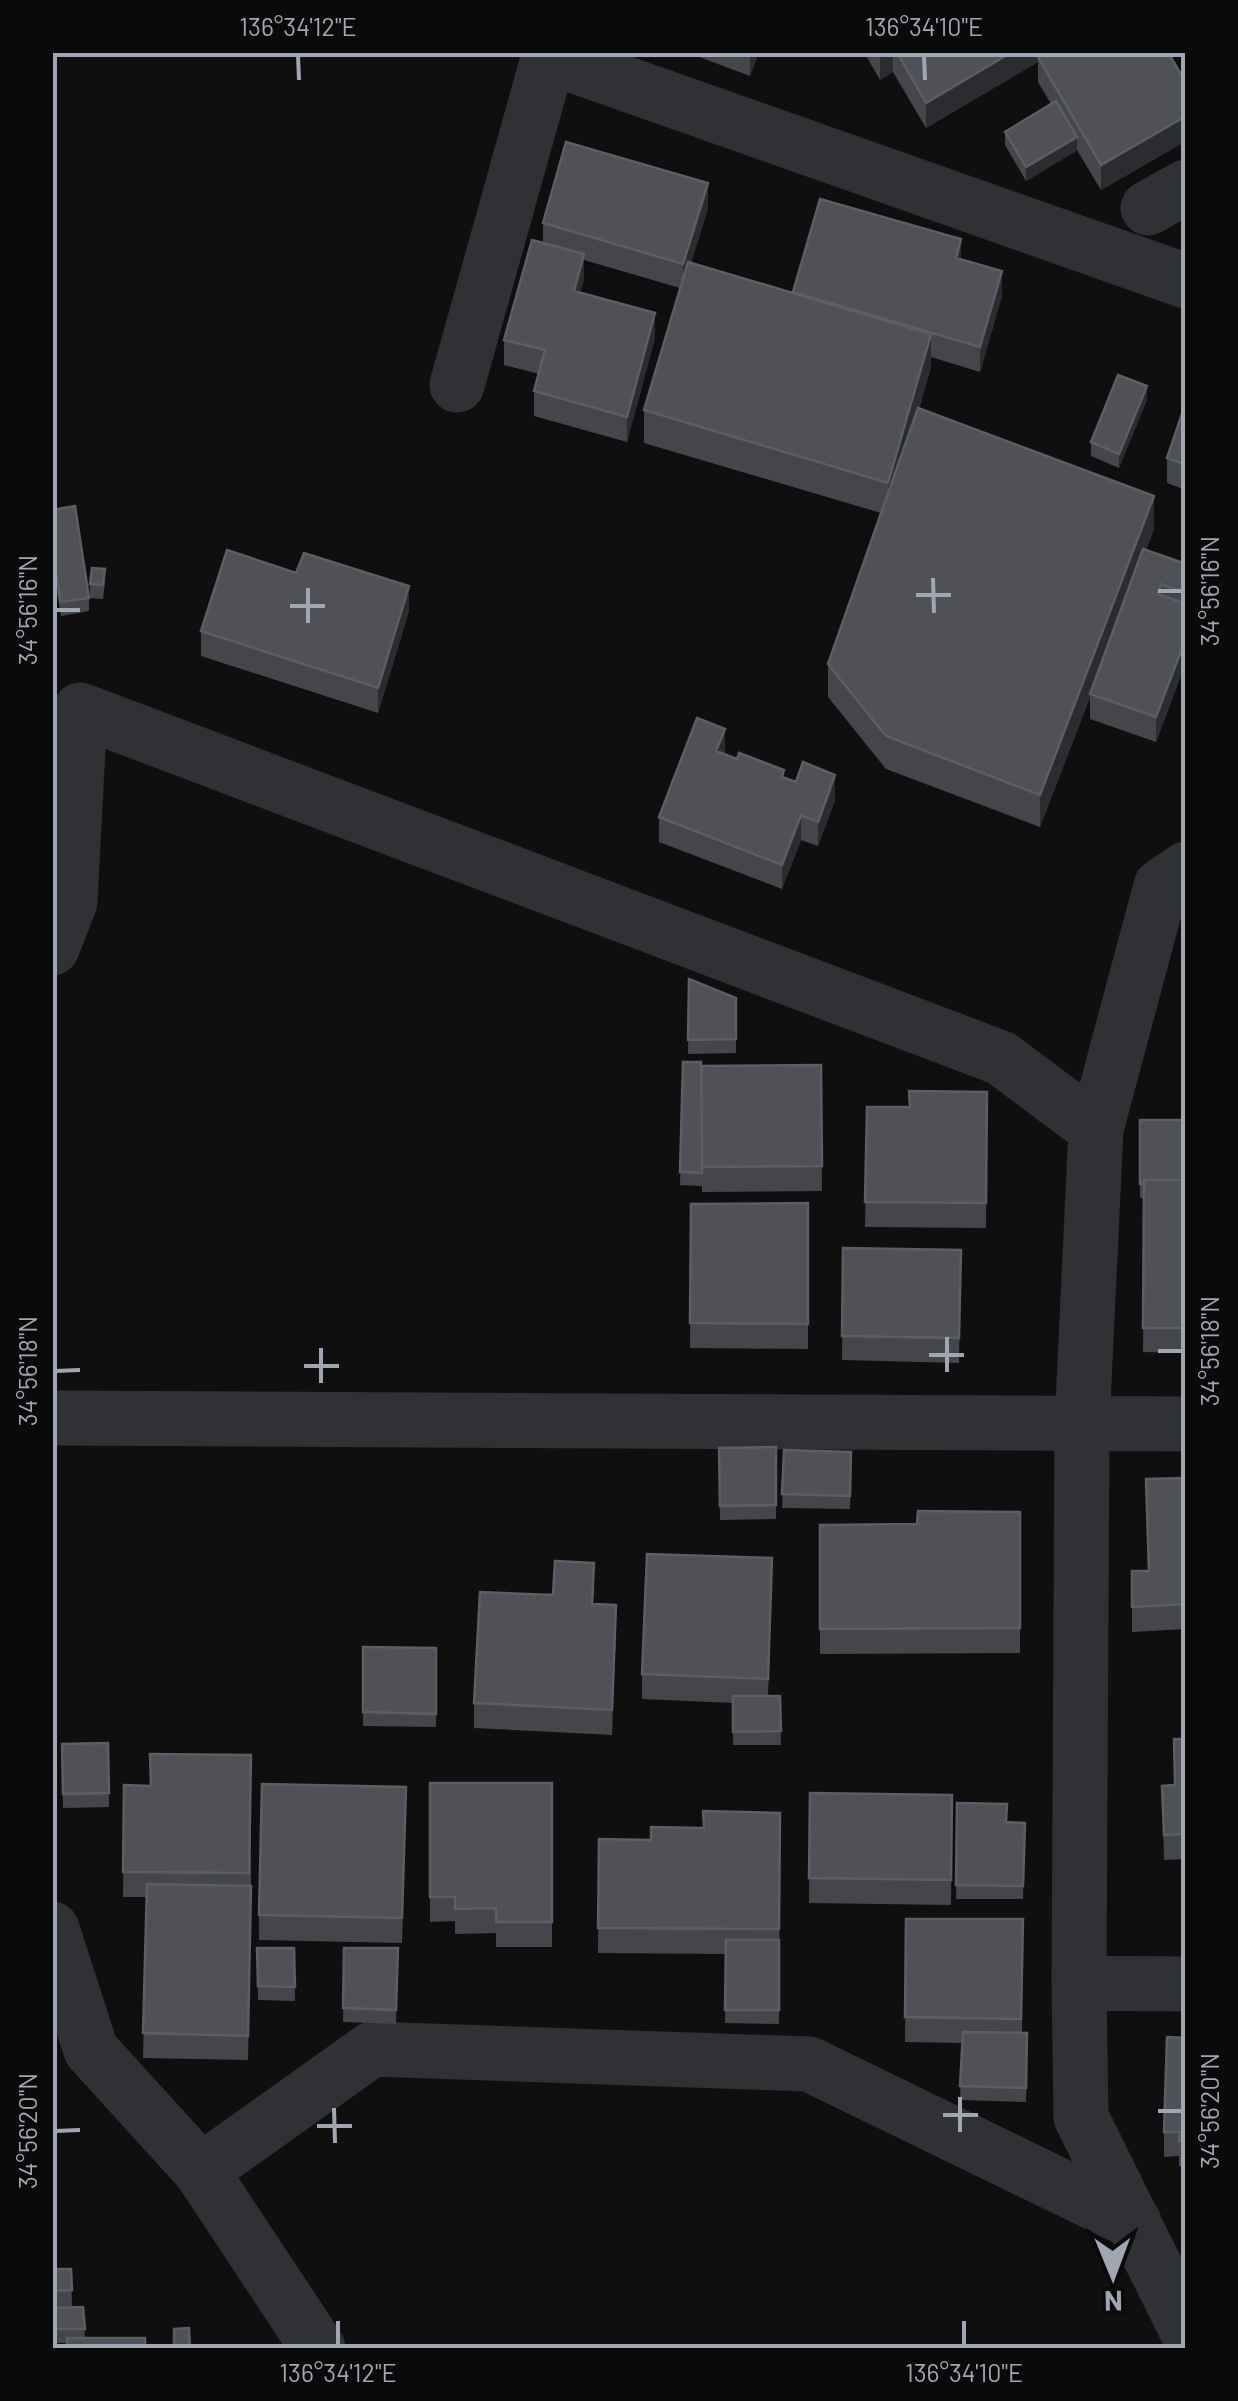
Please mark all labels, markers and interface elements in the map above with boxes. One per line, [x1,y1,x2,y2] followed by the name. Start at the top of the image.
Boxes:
[239,11,357,41] text: 136°34'12"E
[865,11,983,41] text: 136°34'10"E
[1194,536,1224,646] text: 34°56'16"N
[12,555,42,665] text: 34°56'16"N
[1194,1296,1224,1406] text: 34°56'18"N
[12,1316,42,1426] text: 34°56'18"N
[1194,2053,1224,2169] text: 34°56'20"N
[12,2073,42,2189] text: 34°56'20"N
[1063,2226,1163,2326] north arrow
[1104,2285,1123,2319] text: N
[279,2357,397,2387] text: 136°34'12"E
[905,2357,1023,2387] text: 136°34'10"E

